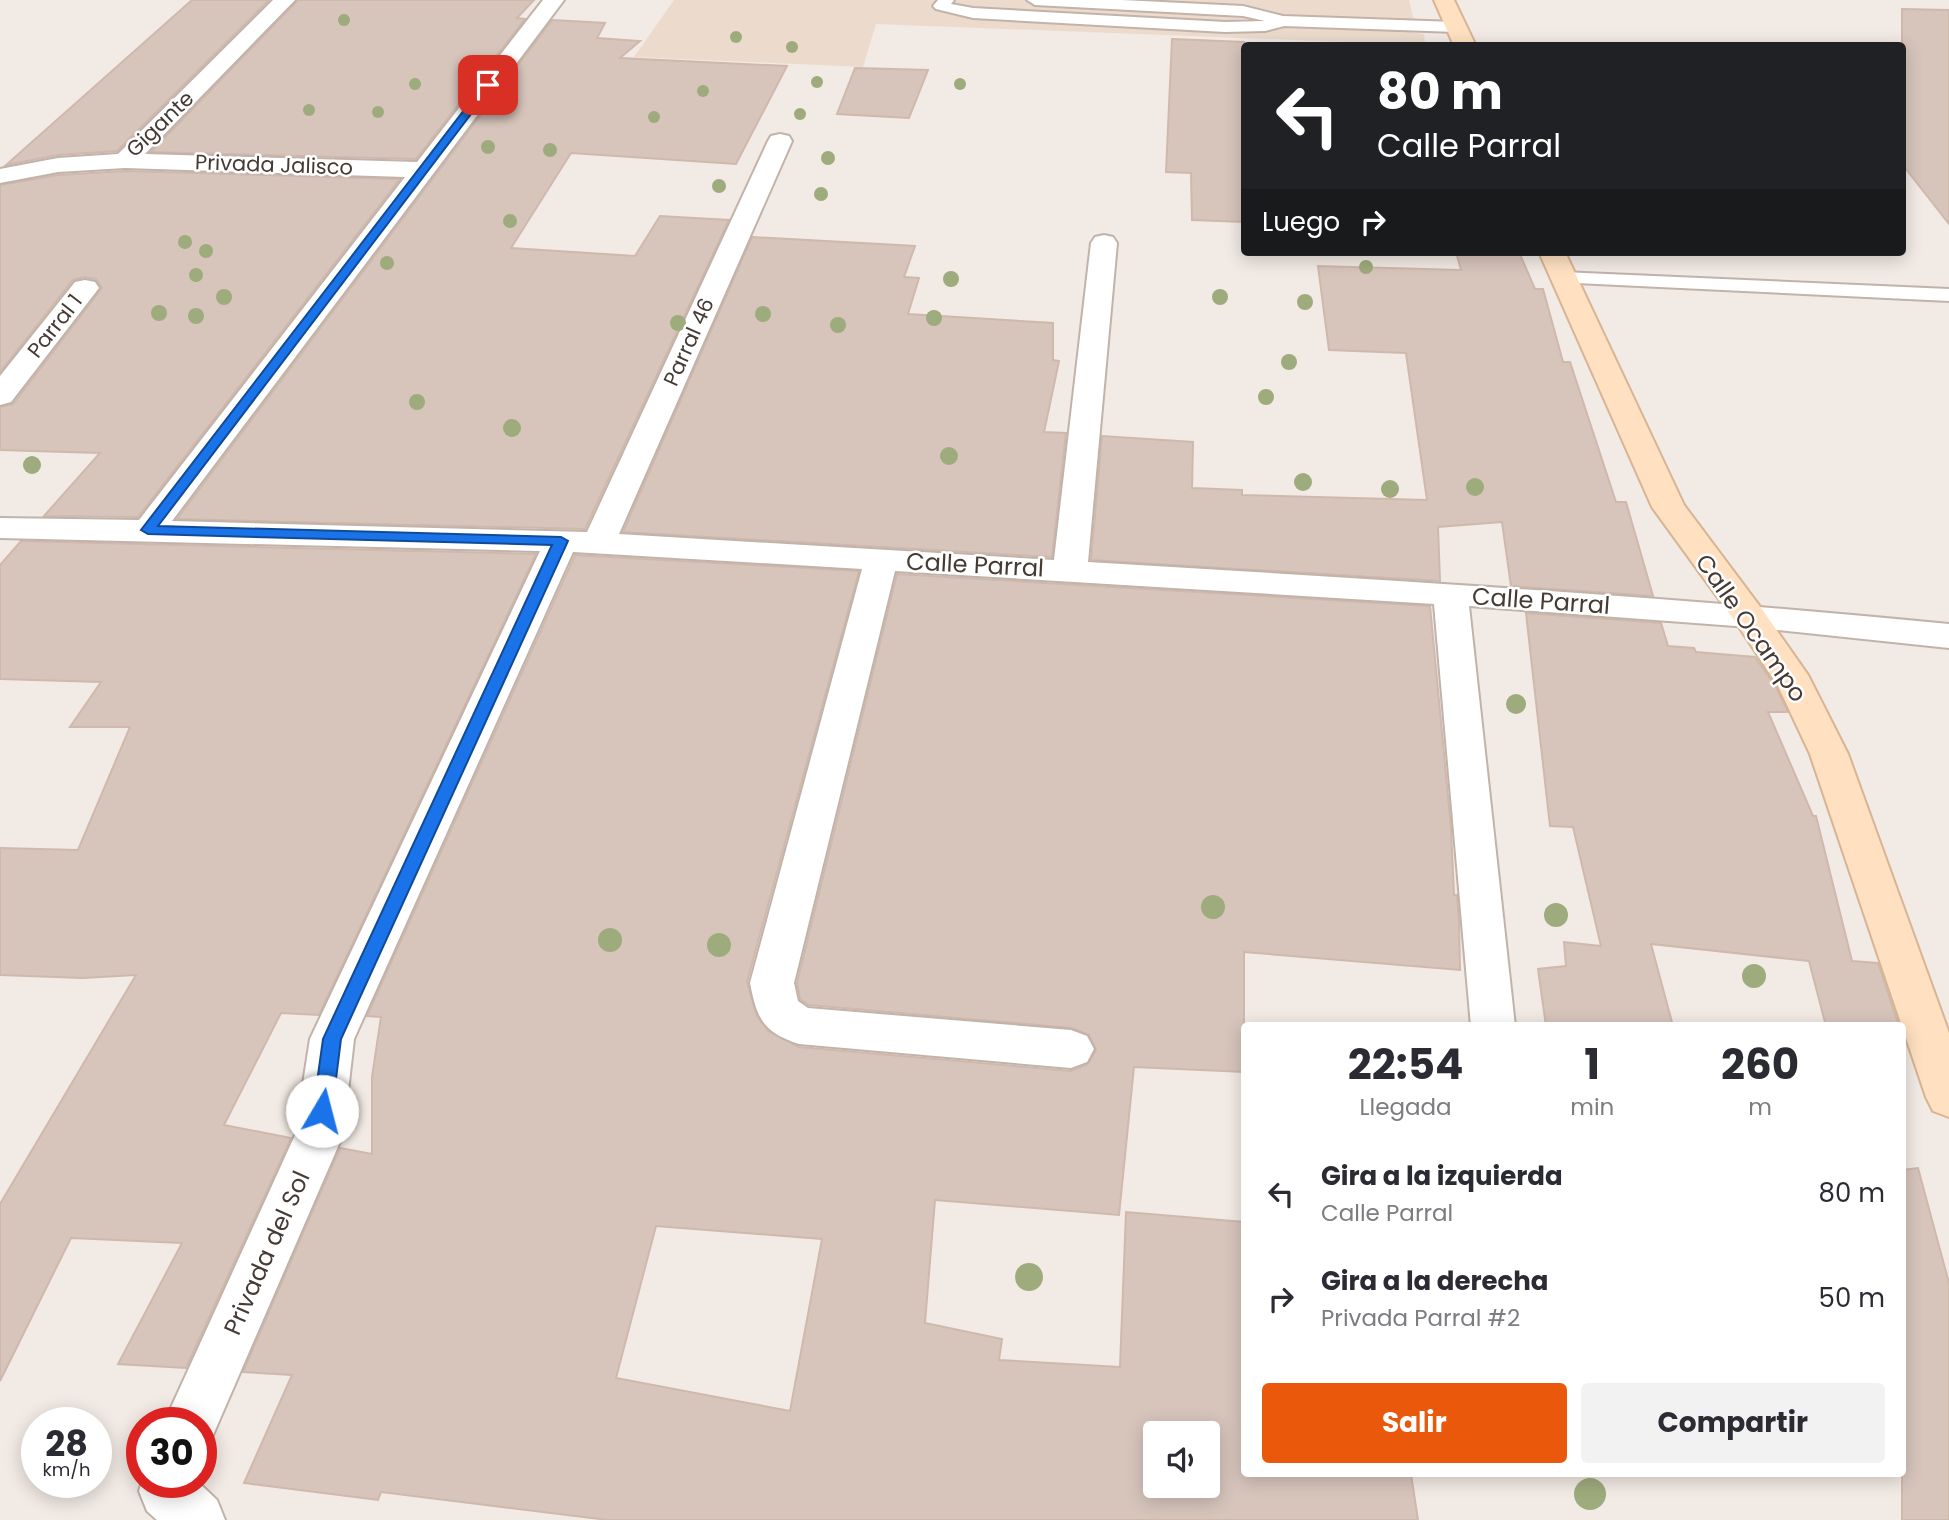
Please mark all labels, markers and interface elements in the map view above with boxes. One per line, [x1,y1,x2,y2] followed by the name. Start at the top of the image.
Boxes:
[458,55,518,115] pin
[1377,58,1503,126] text: 80 m
[469,66,507,104] icon: arrive
[1262,70,1353,161] icon: left
[119,84,200,163] street label: Gigante
[1377,123,1561,168] text: Calle Parral
[195,147,353,182] street label: Privada Jalisco
[1354,203,1392,241] icon: right
[1262,204,1340,240] text: Luego
[20,288,89,364] street label: Parral 1
[656,293,721,390] street label: Parral 46
[905,544,1045,585] street label: Calle Parral
[1688,547,1815,708] street label: Calle Ocampo
[1471,579,1611,622] street label: Calle Parral
[1348,1035,1463,1094] text: 22:54
[1584,1035,1600,1094] text: 1
[1721,1035,1799,1094] text: 260
[285,1074,359,1148] position arrow
[1360,1091,1452,1123] text: Llegada
[1570,1091,1614,1123] text: min
[1748,1091,1772,1123] text: m
[1321,1158,1563,1194] text: Gira a la izquierda
[216,1166,317,1340] street label: Privada del Sol
[1262,1175,1300,1213] icon: left
[1819,1175,1885,1211] text: 80 m
[1321,1197,1453,1229] text: Calle Parral
[1321,1263,1549,1299] text: Gira a la derecha
[1262,1280,1300,1318] icon: right
[1819,1280,1885,1316] text: 50 m
[1321,1302,1520,1334] text: Privada Parral #2
[1262,1383,1567,1463] button: Salir
[1581,1383,1885,1463] button: Compartir
[126,1407,217,1498] speed limit sign: 30
[45,1419,88,1468] text: 28
[1143,1421,1220,1498] map controls
[1143,1421,1220,1498] button: sound
[43,1457,90,1482] text: km/h

